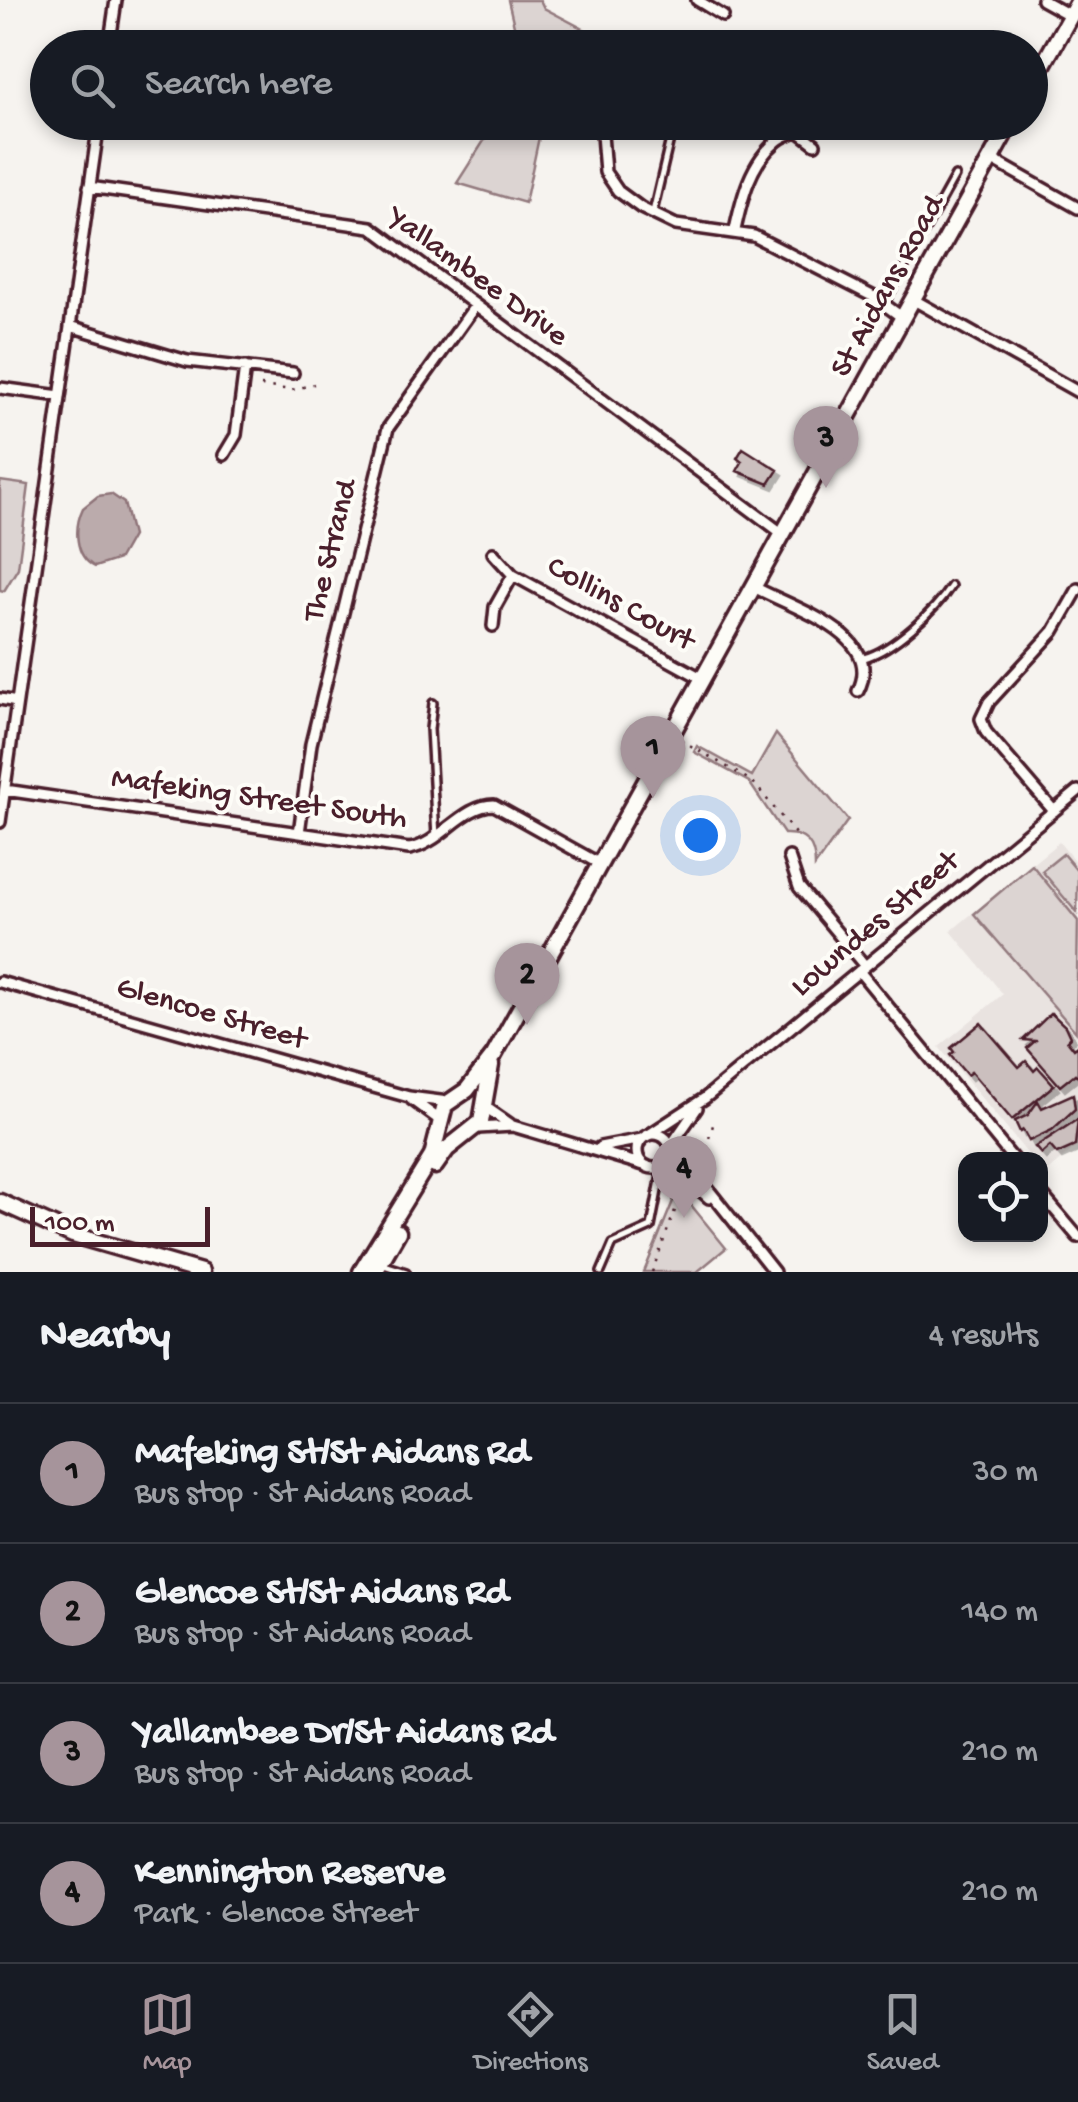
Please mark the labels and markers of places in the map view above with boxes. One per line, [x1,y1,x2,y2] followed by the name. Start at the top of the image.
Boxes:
[794,406,858,488] pin: 3
[620,716,686,798] pin: 1
[494,942,560,1025] pin: 2
[652,1136,716,1218] pin: 4

